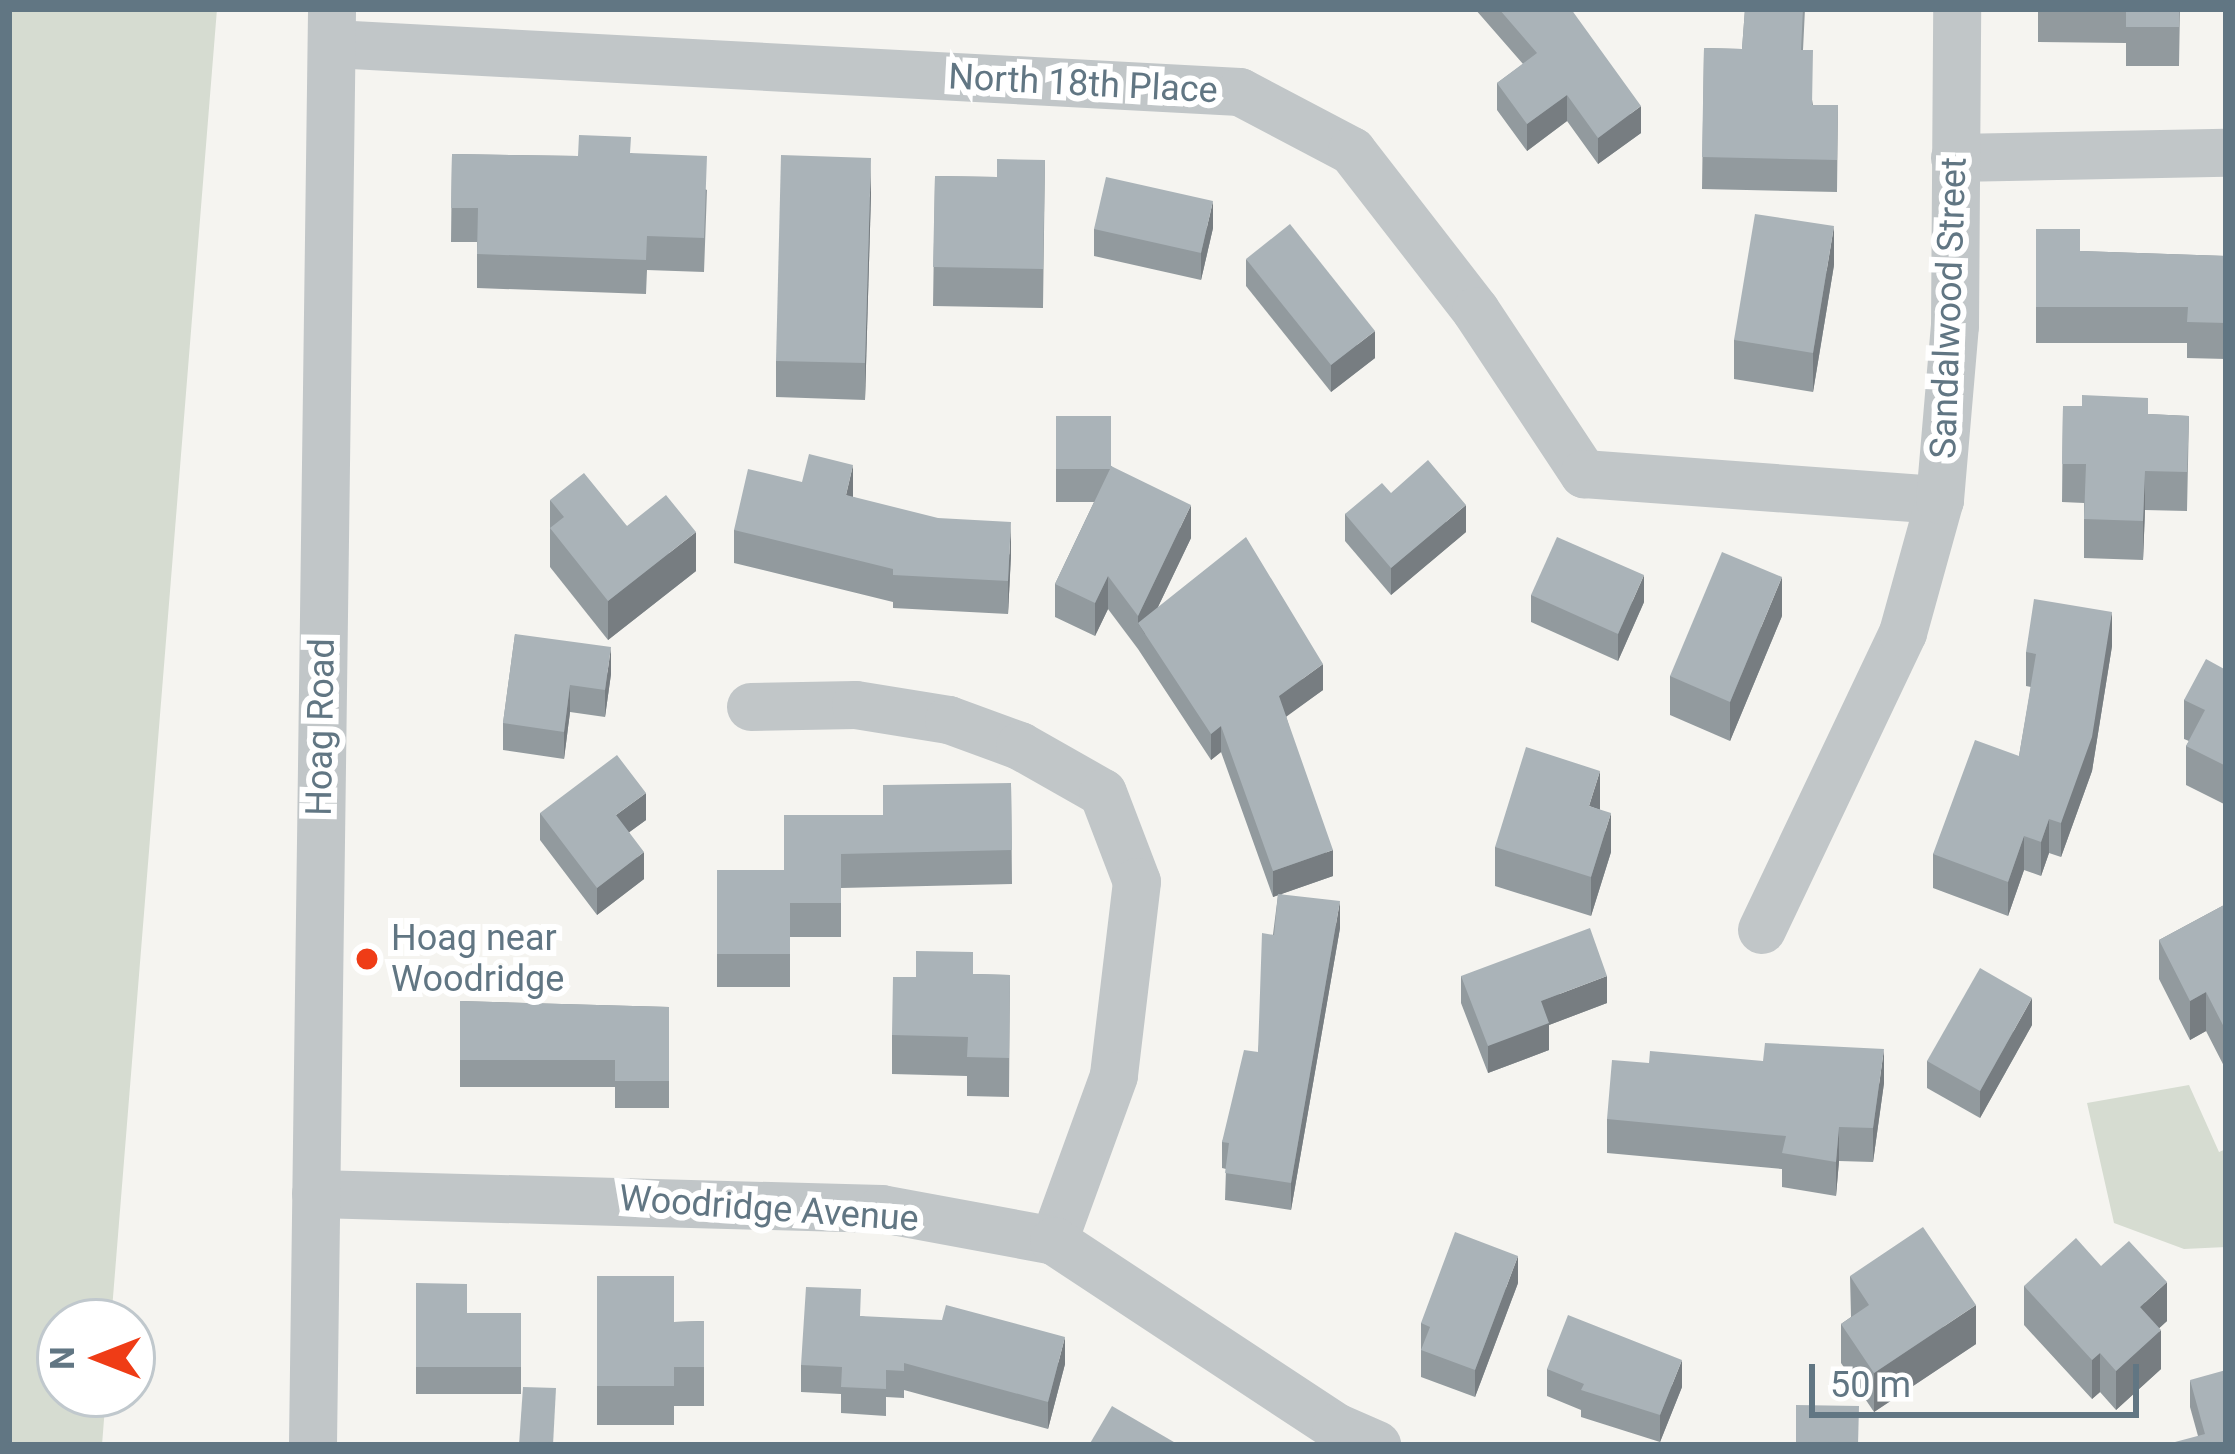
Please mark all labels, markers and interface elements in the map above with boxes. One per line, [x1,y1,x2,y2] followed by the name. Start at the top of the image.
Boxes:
[947,55,1219,113] street label: North 18th Place
[1922,156,1976,460] street label: Sandalwood Street
[298,638,344,816] street label: Hoag Road
[391,916,564,1001] place label: Hoag near Woodridge
[354,946,380,972] marker: Hoag near Woodridge
[618,1177,920,1241] street label: Woodridge Avenue
[36,1298,156,1418] north arrow
[1815,1340,2145,1414] scale bar
[43,1346,82,1370] text: N
[1830,1364,1911,1406] text: 50 m

